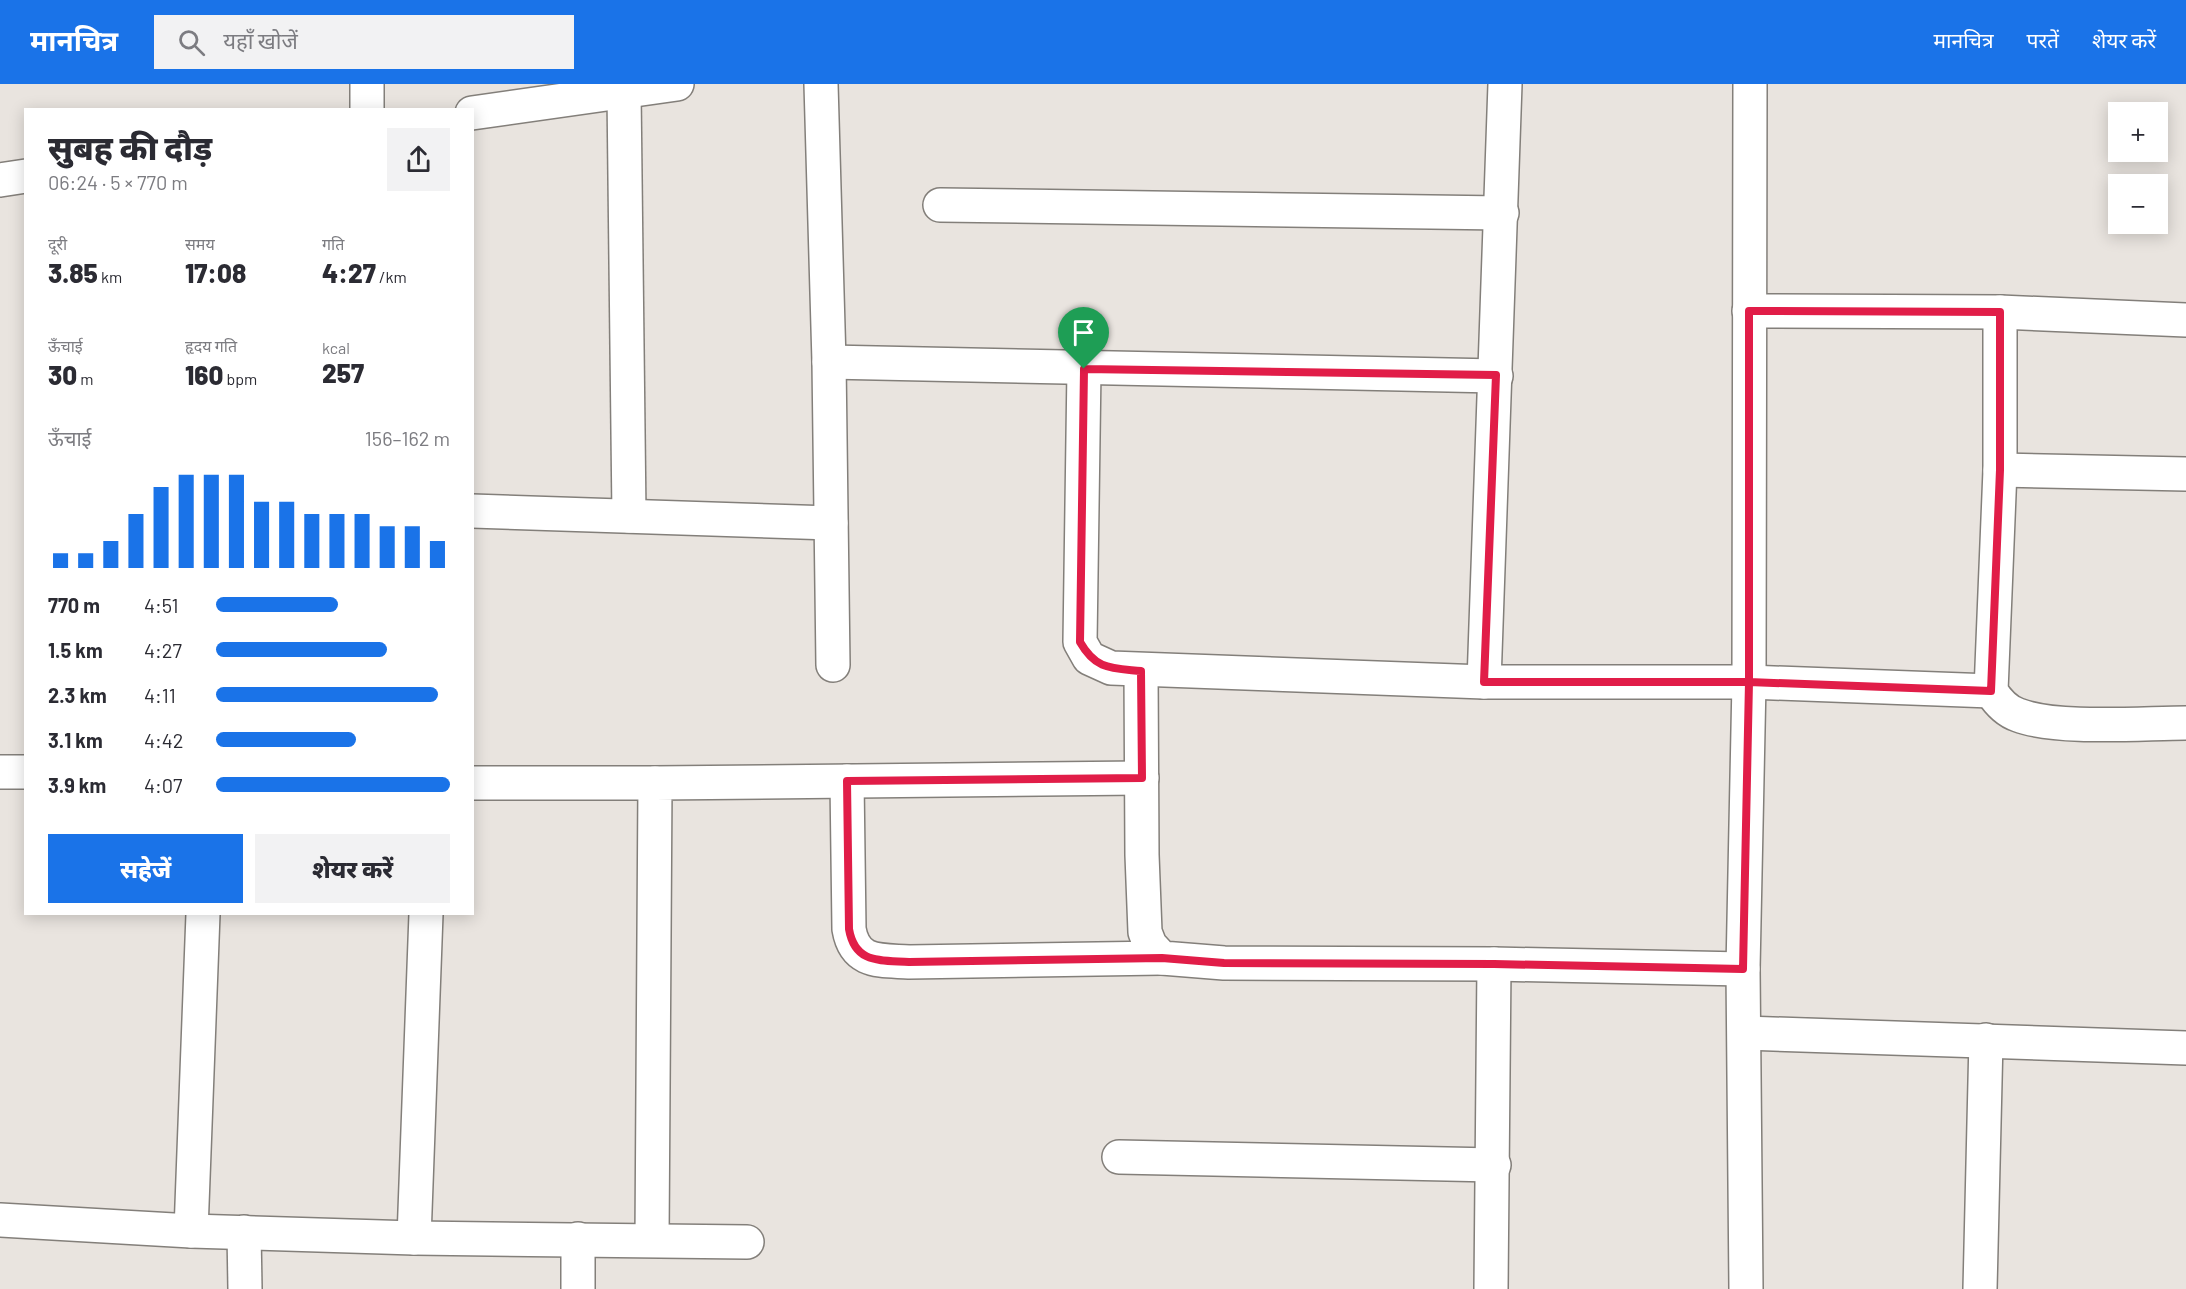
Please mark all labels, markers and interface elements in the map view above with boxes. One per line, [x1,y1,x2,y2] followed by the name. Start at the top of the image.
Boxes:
[154,15,574,69] search box
[30,23,118,57] text: मानचित्र
[175,26,208,59] icon: search
[223,27,298,53] text: यहाँ खोजें
[1934,27,1994,52] text: मानचित्र
[2027,27,2059,52] text: परतें
[2092,27,2156,52] text: शेयर करें
[2108,102,2168,234] map controls
[2108,102,2168,162] button: +
[48,127,212,167] text: सुबह की दौड़
[387,128,450,191] button: share
[48,170,188,194] text: 06:24 · 5 × 770 m
[2108,174,2168,234] button: −
[48,234,67,253] text: दूरी
[185,234,215,253] text: समय
[322,234,344,253] text: गति
[48,257,98,288] text: 3.85
[185,257,246,288] text: 17:08
[322,257,376,288] text: 4:27
[98,267,122,286] text: km
[376,267,407,286] text: /km
[1058,307,1109,369] pin
[1067,316,1100,349] icon: arrive
[48,336,83,355] text: ऊँचाई
[185,336,237,355] text: हृदय गति
[322,338,350,357] text: kcal
[322,357,364,388] text: 257
[48,359,77,390] text: 30
[185,359,223,390] text: 160
[77,369,94,388] text: m
[223,369,257,388] text: bpm
[48,426,91,450] text: ऊँचाई
[365,426,450,450] text: 156–162 m
[48,593,100,617] text: 770 m
[144,593,179,617] text: 4:51
[48,638,103,662] text: 1.5 km
[144,638,182,662] text: 4:27
[48,683,107,707] text: 2.3 km
[144,683,176,707] text: 4:11
[48,728,103,752] text: 3.1 km
[144,728,184,752] text: 4:42
[48,773,106,797] text: 3.9 km
[144,773,183,797] text: 4:07
[48,834,243,903] button: सहेजें
[255,834,450,903] button: शेयर करें

